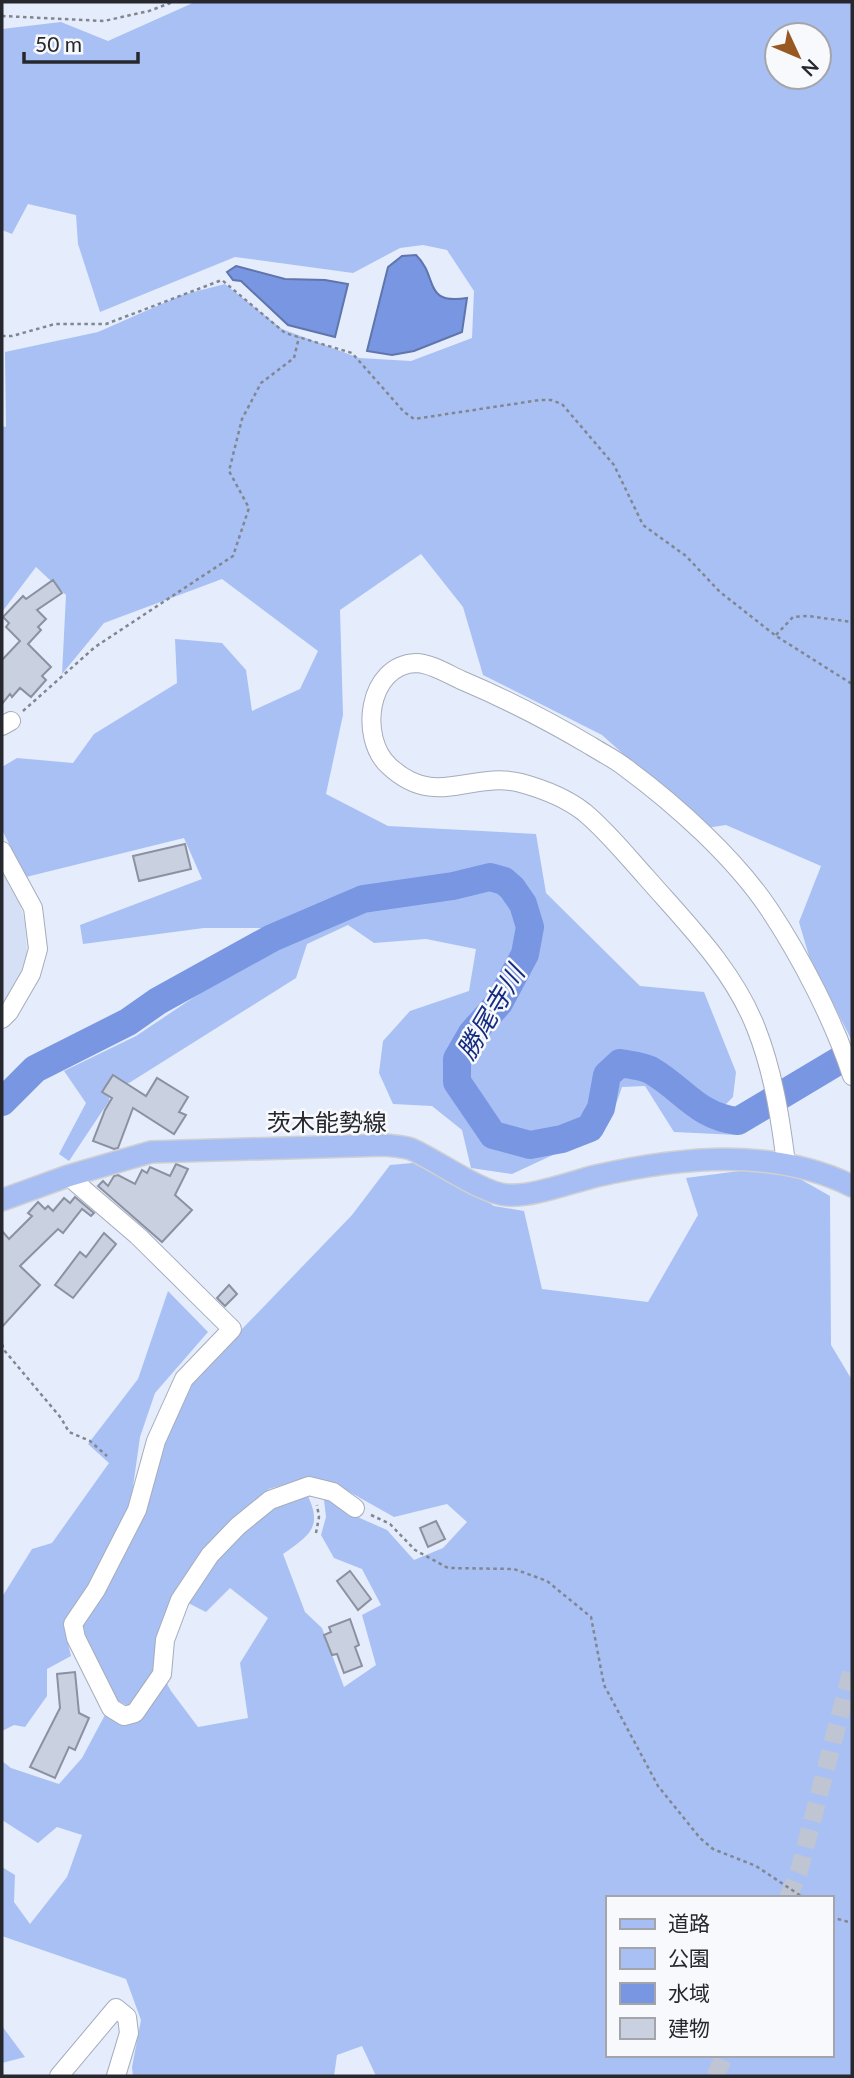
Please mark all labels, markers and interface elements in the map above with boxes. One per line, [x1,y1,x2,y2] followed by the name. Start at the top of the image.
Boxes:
[24,21,138,65] scale bar
[763,21,833,91] north arrow
[35,31,82,56] text: 50 m
[797,55,824,81] text: N
[449,957,532,1065] water label: 勝尾寺川
[267,1107,387,1136] street label: 茨木能勢線
[606,1896,833,2057] legend
[668,1910,710,1935] text: 道路
[668,1945,710,1970] text: 公園
[668,1980,710,2005] text: 水域
[668,2015,710,2040] text: 建物

